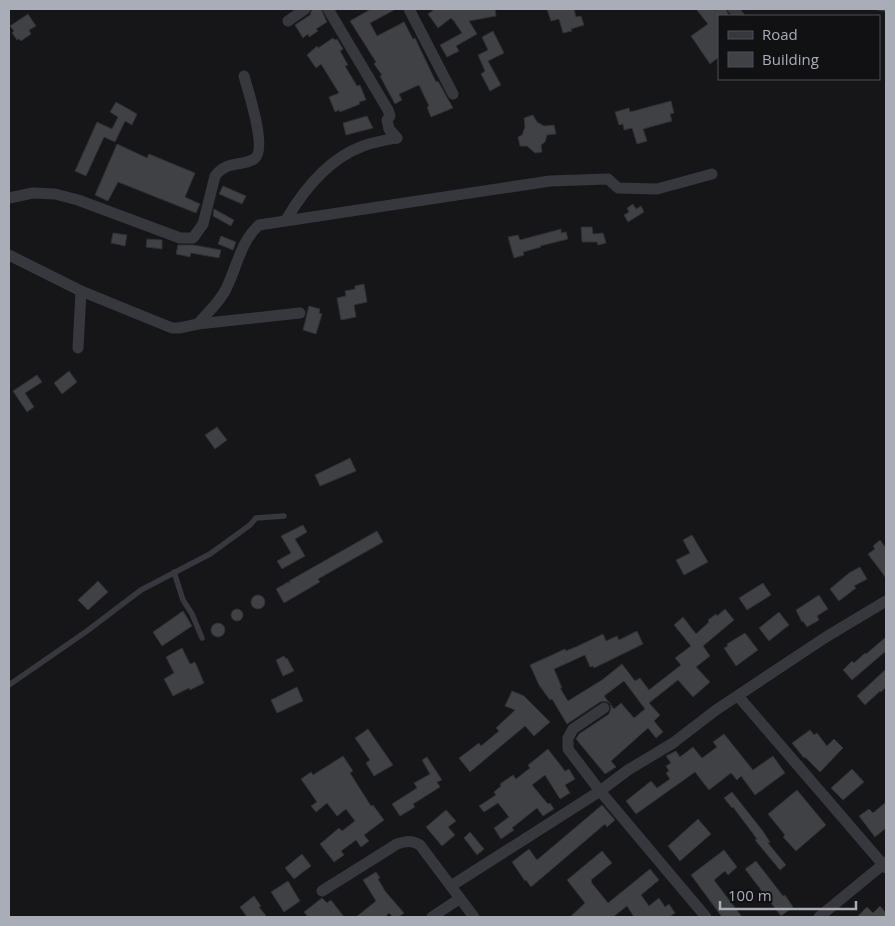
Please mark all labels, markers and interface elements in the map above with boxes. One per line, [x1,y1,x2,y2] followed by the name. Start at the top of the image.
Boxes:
[718,15,880,80] legend
[762,24,798,44] text: Road
[762,49,819,69] text: Building
[720,878,856,910] scale bar
[728,885,772,905] text: 100 m

